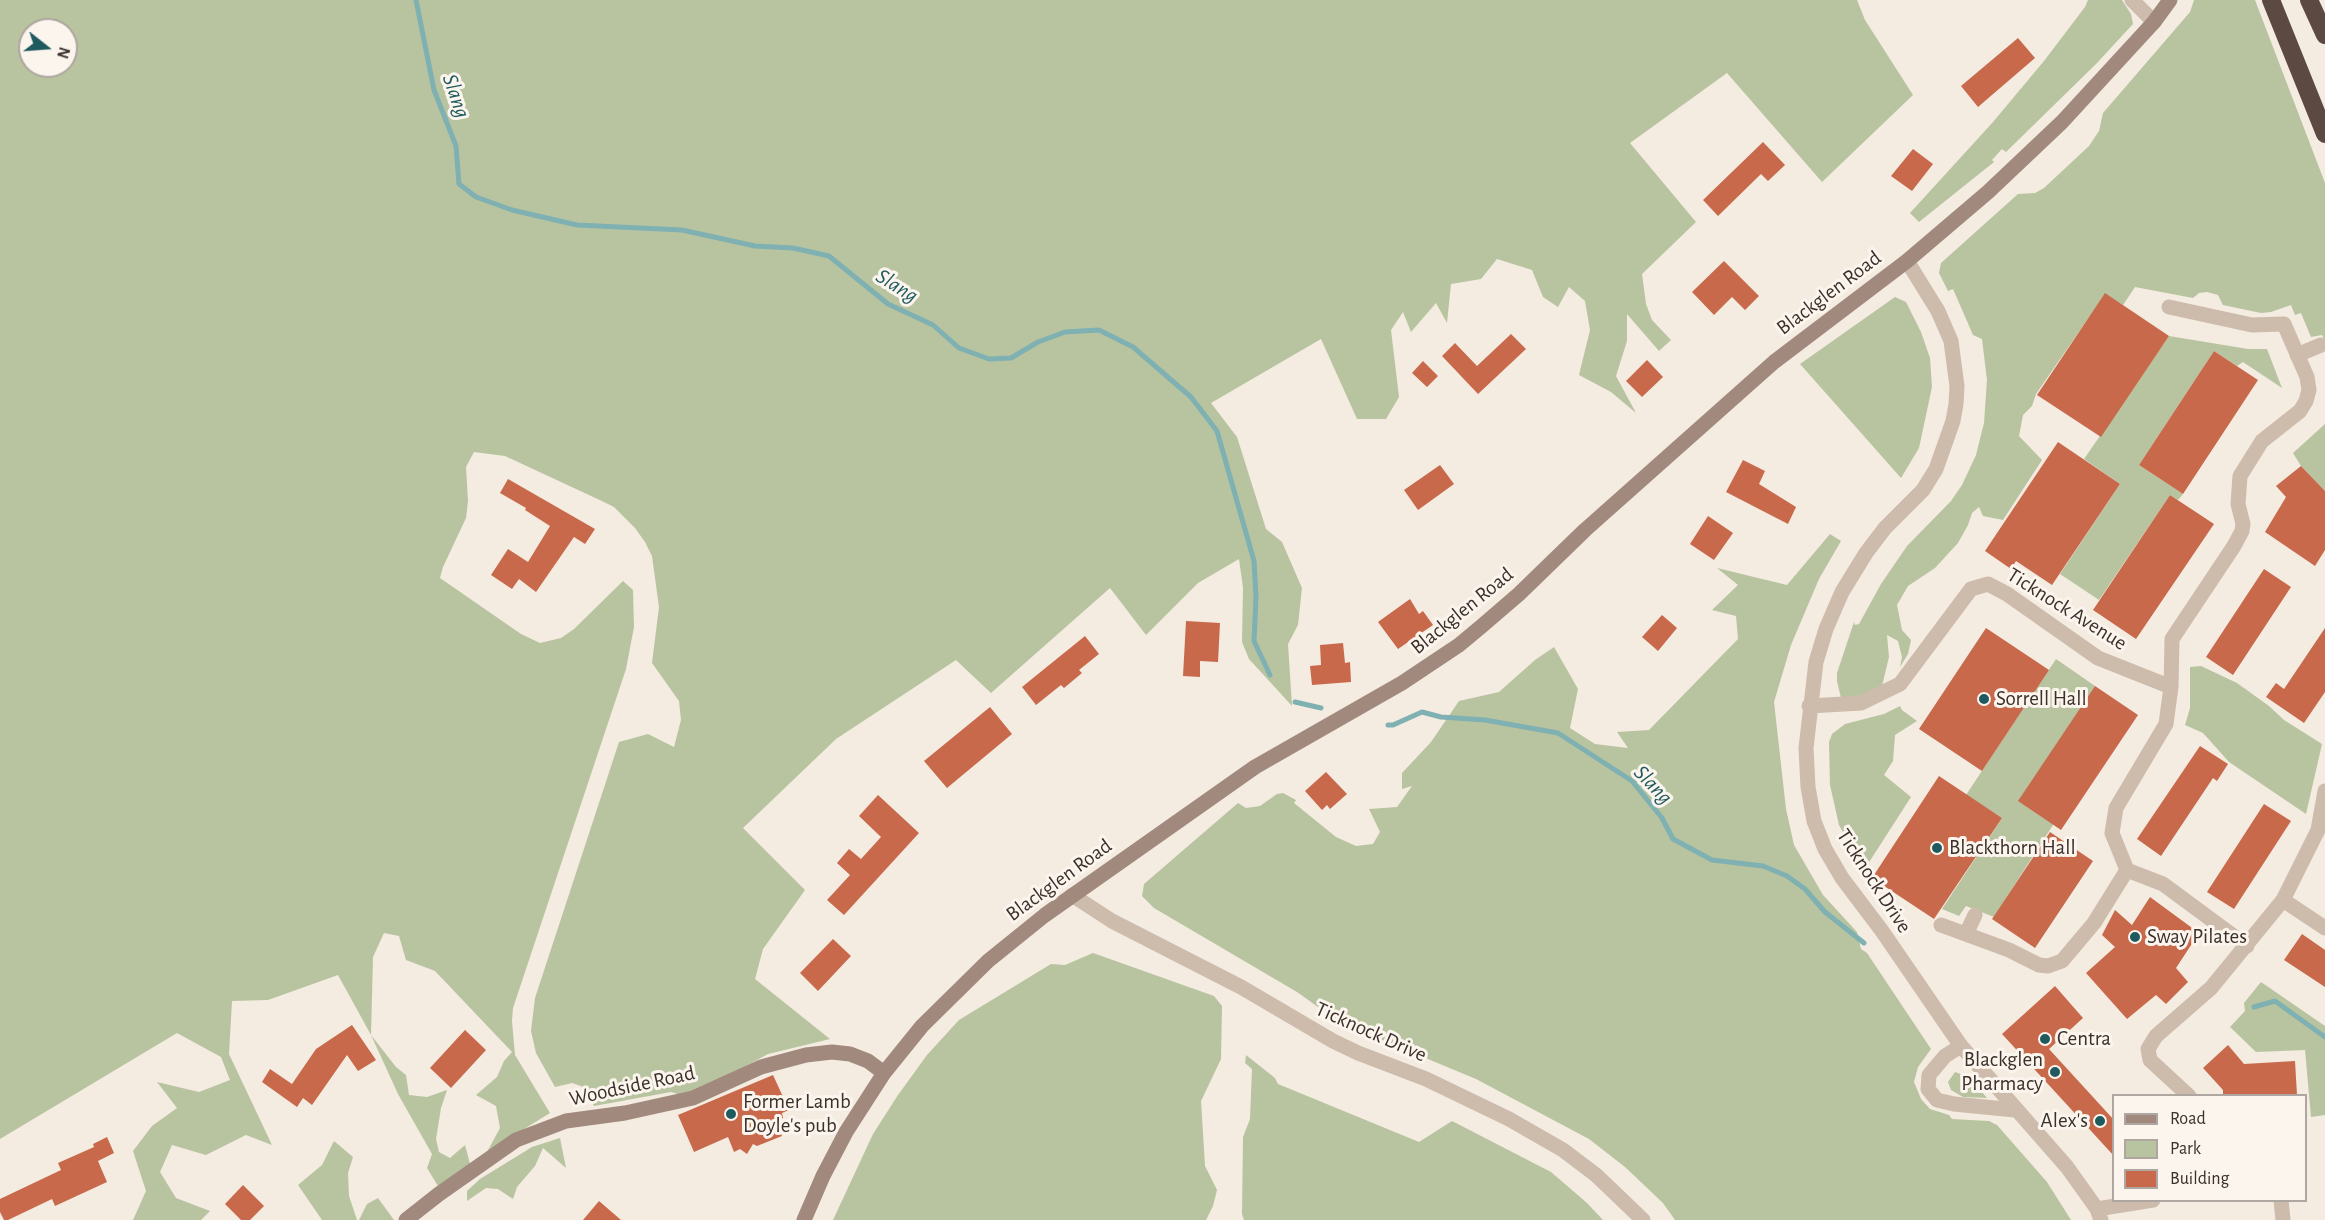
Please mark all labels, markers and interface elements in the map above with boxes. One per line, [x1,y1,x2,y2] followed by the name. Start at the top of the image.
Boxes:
[18,18,78,78] north arrow
[54,45,73,60] text: N
[436,71,476,121] water label: Slang
[1772,245,1886,341] street label: Blackglen Road
[871,263,923,309] water label: Slang
[1406,562,1518,660] street label: Blackglen Road
[2002,562,2132,656] street label: Ticknock Avenue
[1996,686,2087,712] place label: Sorrell Hall
[1977,692,1991,706] marker: Sorrell Hall
[1628,760,1678,810] water label: Slang
[1831,824,1917,938] street label: Ticknock Drive
[1001,833,1117,927] street label: Blackglen Road
[1949,835,2076,861] place label: Blackthorn Hall
[1930,841,1944,855] marker: Blackthorn Hall
[2147,924,2247,950] place label: Sway Pilates
[2128,930,2142,944] marker: Sway Pilates
[1312,996,1430,1068] street label: Ticknock Drive
[2057,1026,2111,1052] place label: Centra
[2038,1032,2052,1046] marker: Centra
[1961,1047,2043,1097] place label: Blackglen Pharmacy
[567,1060,697,1112] street label: Woodside Road
[2048,1065,2062,1079] marker: Blackglen Pharmacy
[743,1089,851,1139] place label: Former Lamb Doyle's pub
[2112,1094,2307,1202] legend
[724,1107,738,1121] marker: Former Lamb Doyle's pub
[2041,1108,2088,1134] place label: Alex's
[2170,1110,2206,1128] text: Road
[2093,1114,2107,1128] marker: Alex's
[2170,1140,2201,1158] text: Park
[2170,1170,2229,1188] text: Building

